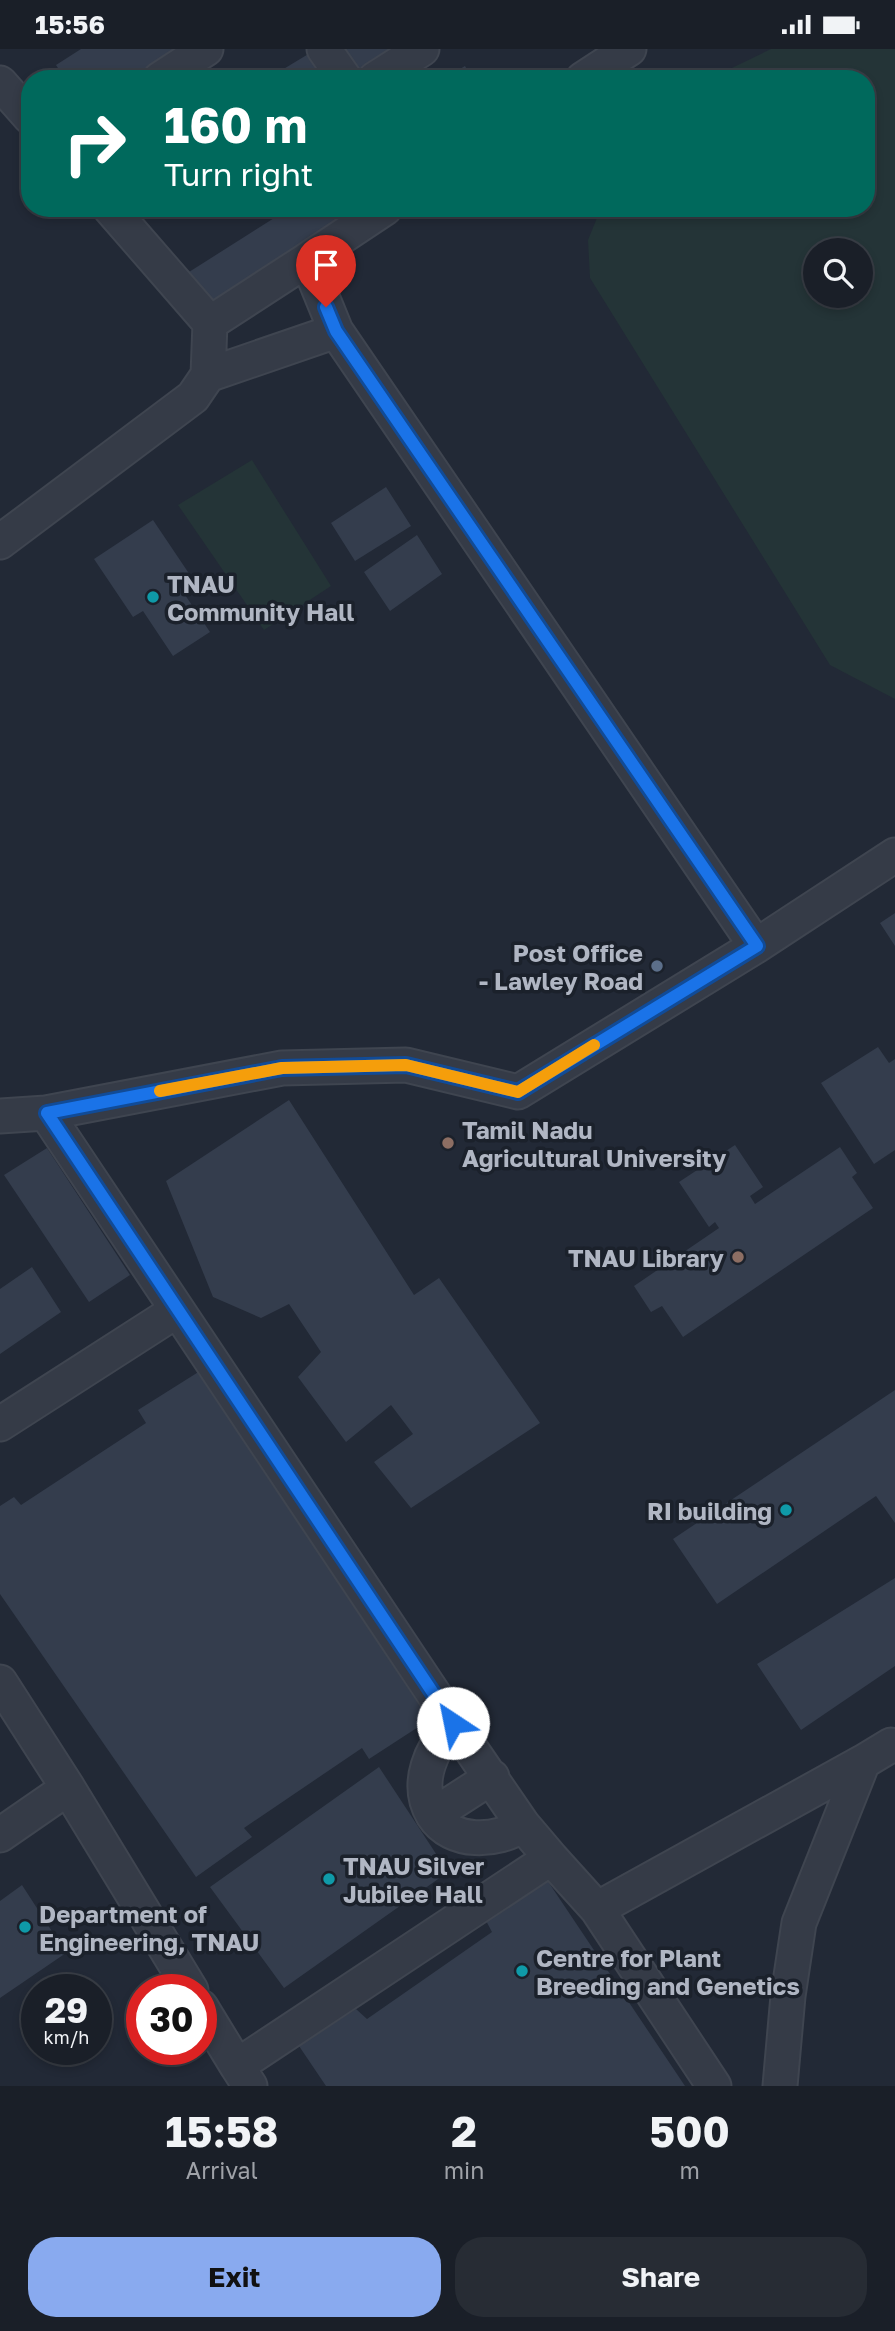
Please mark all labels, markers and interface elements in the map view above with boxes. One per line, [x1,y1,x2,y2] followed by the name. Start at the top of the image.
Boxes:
[35,9,105,40] text: 15:56
[164,95,307,154] text: 160 m
[49,98,140,189] icon: right
[164,155,313,193] text: Turn right
[296,235,356,307] pin
[803,238,873,308] map controls
[803,238,873,308] button: search
[307,246,345,284] icon: arrive
[167,569,354,626] place label: TNAU Community Hall
[145,589,161,605] marker: TNAU Community Hall
[479,938,643,995] place label: Post Office - Lawley Road
[649,958,665,974] marker: Post Office - Lawley Road
[462,1115,727,1172] place label: Tamil Nadu Agricultural University
[440,1135,456,1151] marker: Tamil Nadu Agricultural University
[568,1243,725,1272] place label: TNAU Library
[730,1249,746,1265] marker: TNAU Library
[647,1496,772,1525] place label: RI building
[778,1502,794,1518] marker: RI building
[416,1686,490,1760] position arrow
[343,1851,484,1908] place label: TNAU Silver Jubilee Hall
[321,1871,337,1887] marker: TNAU Silver Jubilee Hall
[39,1899,259,1956] place label: Department of Engineering, TNAU
[17,1919,33,1935] marker: Department of Engineering, TNAU
[536,1943,800,2000] place label: Centre for Plant Breeding and Genetics
[514,1963,530,1979] marker: Centre for Plant Breeding and Genetics
[126,1974,217,2065] speed limit sign: 30
[45,1989,88,2031] text: 29
[44,2026,89,2048] text: km/h
[165,2106,278,2156] text: 15:58
[451,2106,477,2156] text: 2
[650,2106,730,2156] text: 500
[186,2156,258,2184] text: Arrival
[444,2156,484,2184] text: min
[679,2156,700,2184] text: m
[28,2237,441,2317] button: Exit
[455,2237,867,2317] button: Share

